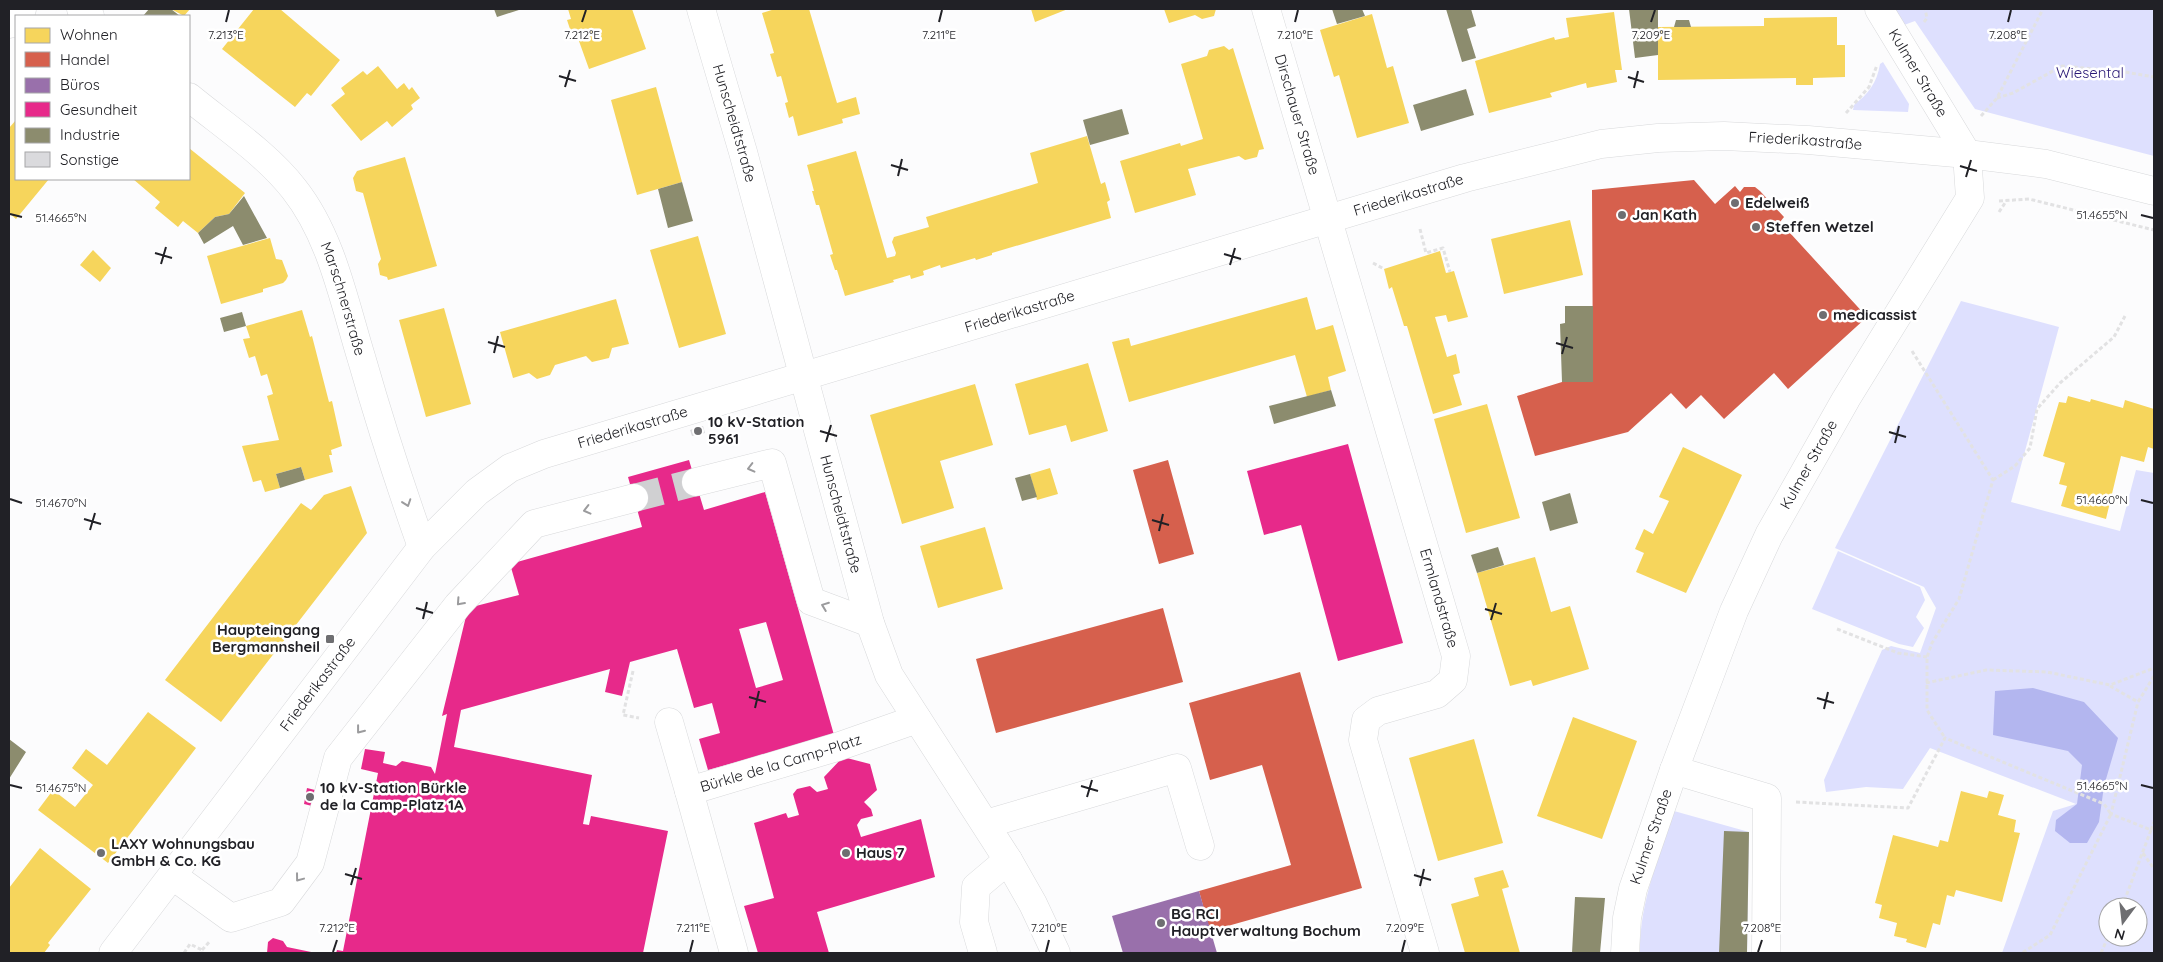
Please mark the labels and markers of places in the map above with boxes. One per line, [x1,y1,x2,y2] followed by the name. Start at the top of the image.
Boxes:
[1745,193,1810,212] place label: Edelweiß
[1729,197,1741,209] marker: Edelweiß
[1632,205,1697,224] place label: Jan Kath
[1616,209,1628,221] marker: Jan Kath
[1766,217,1874,236] place label: Steffen Wetzel
[1750,221,1762,233] marker: Steffen Wetzel
[1833,305,1917,324] place label: medicassist
[1817,309,1829,321] marker: medicassist
[708,412,804,448] place label: 10 kV-Station 5961
[692,425,704,437] marker: 10 kV-Station 5961
[212,620,320,656] place label: Haupteingang Bergmannsheil
[324,633,336,645] marker: Haupteingang Bergmannsheil
[320,778,467,814] place label: 10 kV-Station Bürkle de la Camp-Platz 1A
[304,791,316,803] marker: 10 kV-Station Bürkle de la Camp-Platz 1A
[111,834,255,870] place label: LAXY Wohnungsbau GmbH & Co. KG
[856,843,905,862] place label: Haus 7
[95,847,107,859] marker: LAXY Wohnungsbau GmbH & Co. KG
[840,847,852,859] marker: Haus 7
[1171,904,1361,940] place label: BG RCI Hauptverwaltung Bochum
[1155,917,1167,929] marker: BG RCI Hauptverwaltung Bochum

